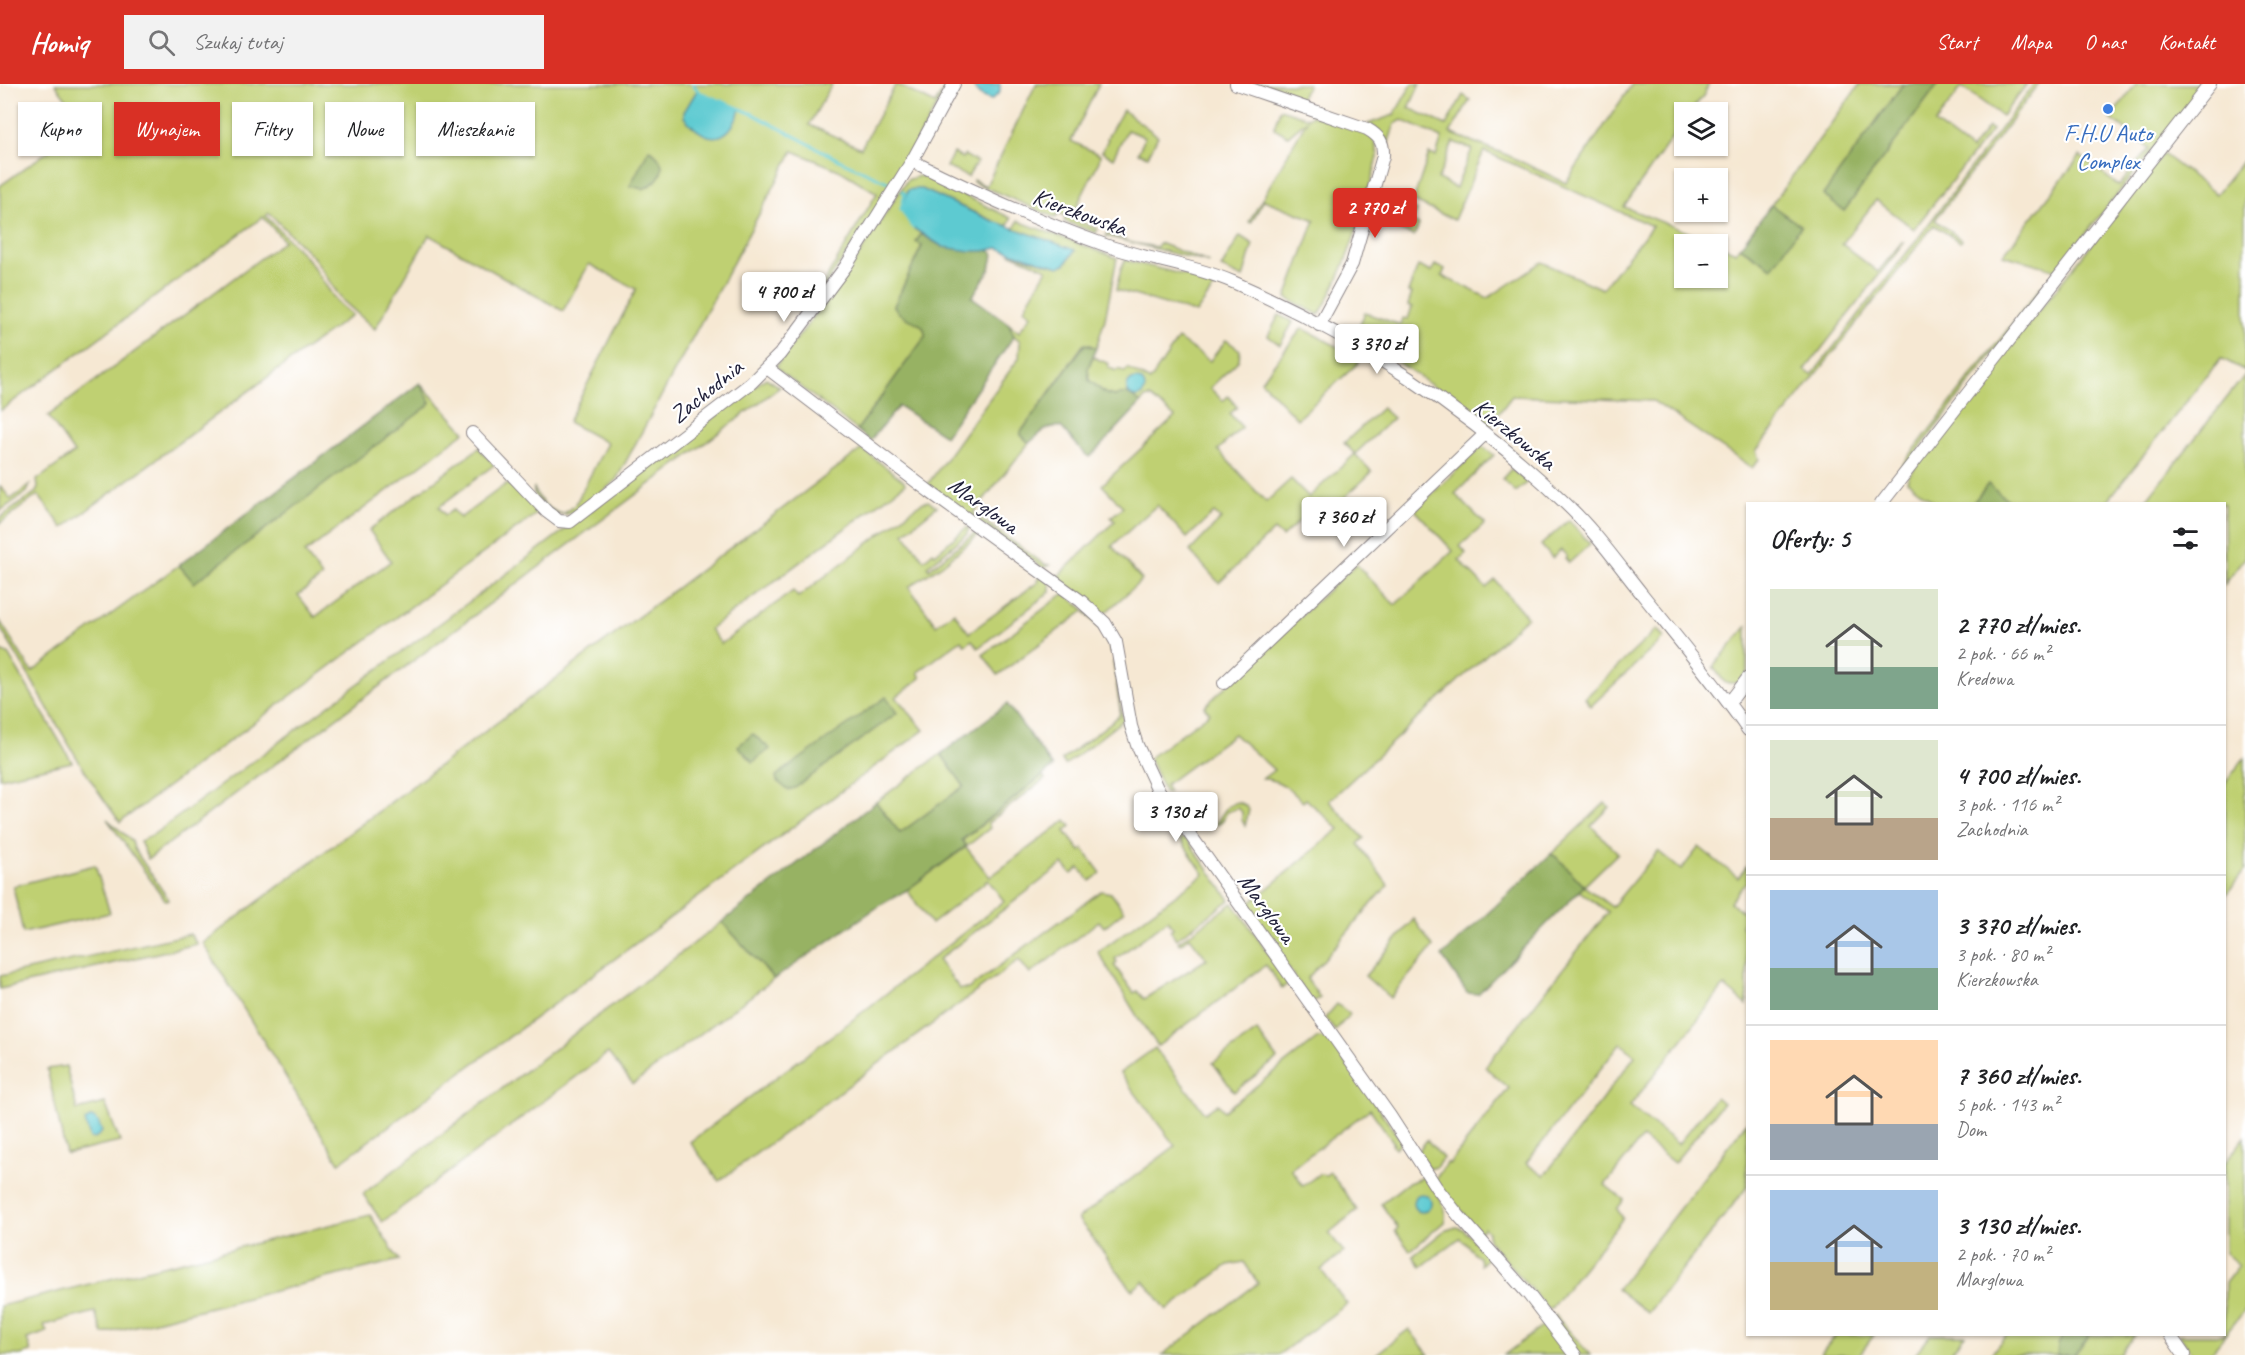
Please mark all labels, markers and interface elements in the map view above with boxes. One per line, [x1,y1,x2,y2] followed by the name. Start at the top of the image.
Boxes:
[124,15,544,69] search box
[30,25,88,60] text: Homiq
[145,26,178,59] icon: search
[193,28,283,56] text: Szukaj tutaj
[1937,29,1978,55] text: Start
[2011,29,2051,55] text: Mapa
[2084,29,2126,55] text: O nas
[2159,29,2215,55] text: Kontakt
[18,102,102,156] chip: Kupno
[114,102,220,156] chip: Wynajem
[232,102,313,156] chip: Filtry
[325,102,404,156] chip: Nowe
[416,102,535,156] chip: Mieszkanie
[1674,102,1728,288] map controls
[1674,102,1728,156] button: layers
[2101,102,2115,116] marker: F.H.U Auto Complex
[2064,118,2155,176] place label: F.H.U Auto Complex
[1674,168,1728,222] button: +
[1029,181,1132,243] street label: Kierzkowska
[1313,188,1437,239] pin: 2 770 zł
[1347,195,1403,220] text: 2 770 zł
[1674,234,1728,288] button: −
[722,272,846,323] pin: 4 700 zł
[756,279,812,304] text: 4 700 zł
[1315,324,1439,375] pin: 3 370 zł
[1349,331,1405,356] text: 3 370 zł
[663,351,750,430] street label: Zachodnia
[1468,392,1564,477] street label: Kierzkowska
[943,469,1027,542] street label: Marglowa
[1282,497,1406,548] pin: 7 360 zł
[1316,504,1372,529] text: 7 360 zł
[1770,522,1850,555] text: Oferty: 5
[2169,522,2202,555] icon: filters
[1956,608,2081,641] text: 2 770 zł/mies.
[1818,613,1890,685] icon: home
[1956,641,2050,666] text: 2 pok. · 66 m²
[1956,666,2013,691] text: Kredowa
[1956,759,2081,792] text: 4 700 zł/mies.
[1818,764,1890,836] icon: home
[1114,792,1238,843] pin: 3 130 zł
[1956,792,2059,817] text: 3 pok. · 116 m²
[1148,799,1204,824] text: 3 130 zł
[1956,817,2027,842] text: Zachodnia
[1231,867,1304,951] street label: Marglowa
[1956,909,2081,942] text: 3 370 zł/mies.
[1818,914,1890,986] icon: home
[1956,942,2050,967] text: 3 pok. · 80 m²
[1956,967,2037,992] text: Kierzkowska
[1956,1059,2081,1092] text: 7 360 zł/mies.
[1818,1064,1890,1136] icon: home
[1956,1092,2059,1117] text: 5 pok. · 143 m²
[1956,1117,1986,1142] text: Dom
[1956,1209,2081,1242] text: 3 130 zł/mies.
[1818,1214,1890,1286] icon: home
[1956,1242,2050,1267] text: 2 pok. · 70 m²
[1956,1267,2022,1292] text: Marglowa

